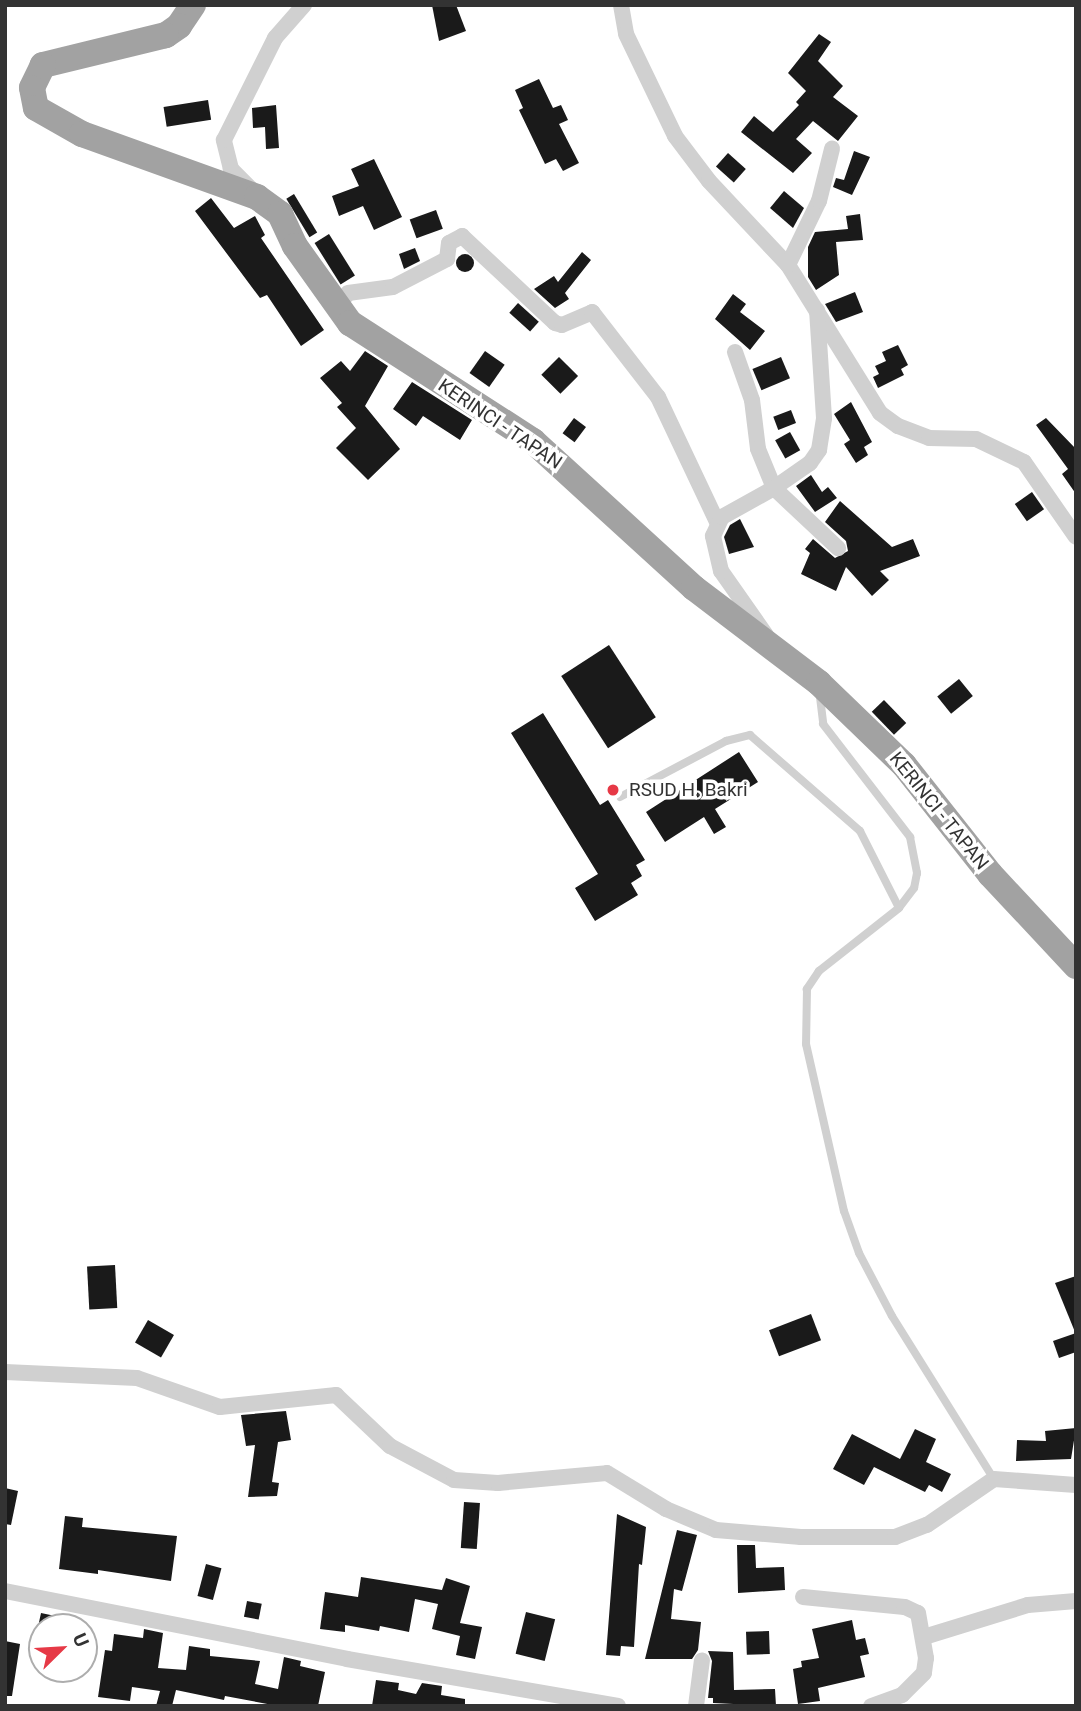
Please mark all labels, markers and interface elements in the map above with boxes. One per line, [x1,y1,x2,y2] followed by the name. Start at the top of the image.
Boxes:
[434,374,566,474] street label: KERINCI - TAPAN
[885,747,993,875] street label: KERINCI - TAPAN
[629,779,748,801] place label: RSUD H. Bakri
[603,780,623,800] marker: RSUD H. Bakri
[28,1613,98,1683] north arrow
[68,1630,94,1650] text: U

